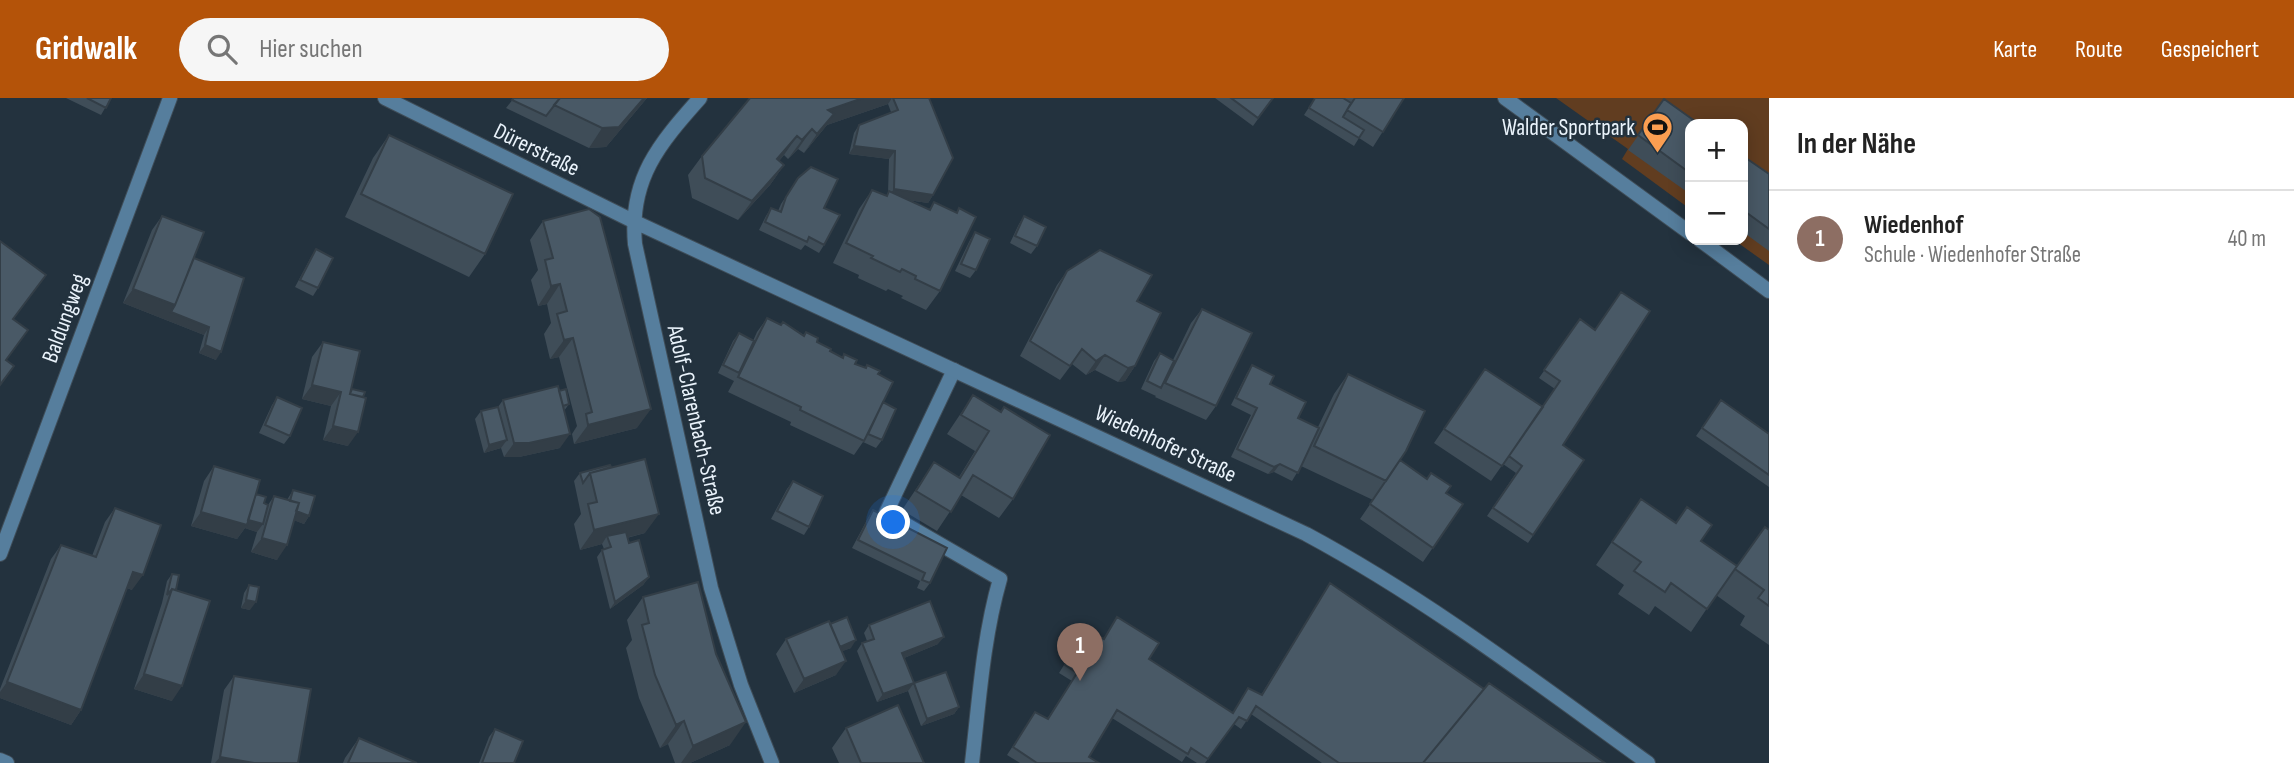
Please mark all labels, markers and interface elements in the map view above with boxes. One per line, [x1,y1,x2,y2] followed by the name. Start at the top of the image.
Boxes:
[179,18,669,81] search box
[35,29,137,69] text: Gridwalk
[203,30,241,68] icon: search
[259,34,363,65] text: Hier suchen
[1993,35,2037,64] text: Karte
[2075,35,2123,64] text: Route
[2161,35,2259,64] text: Gespeichert
[1641,110,1675,154] sports icon: Walder Sportpark
[1502,114,1635,142] place label: Walder Sportpark
[489,117,584,183] street label: Dürerstraße
[1685,119,1748,245] map controls
[1685,119,1748,182] button: +
[1797,126,1916,162] text: In der Nähe
[1685,182,1748,245] button: −
[1864,210,1964,241] text: Wiedenhof
[1815,225,1825,253] text: 1
[2228,225,2266,253] text: 40 m
[1864,241,2081,269] text: Schule · Wiedenhofer Straße
[36,270,94,367] street label: Baldungweg
[660,322,731,518] street label: Adolf-Clarenbach-Straße
[1090,399,1241,489] street label: Wiedenhofer Straße
[876,505,910,539] your location
[1057,623,1103,681] pin: 1

